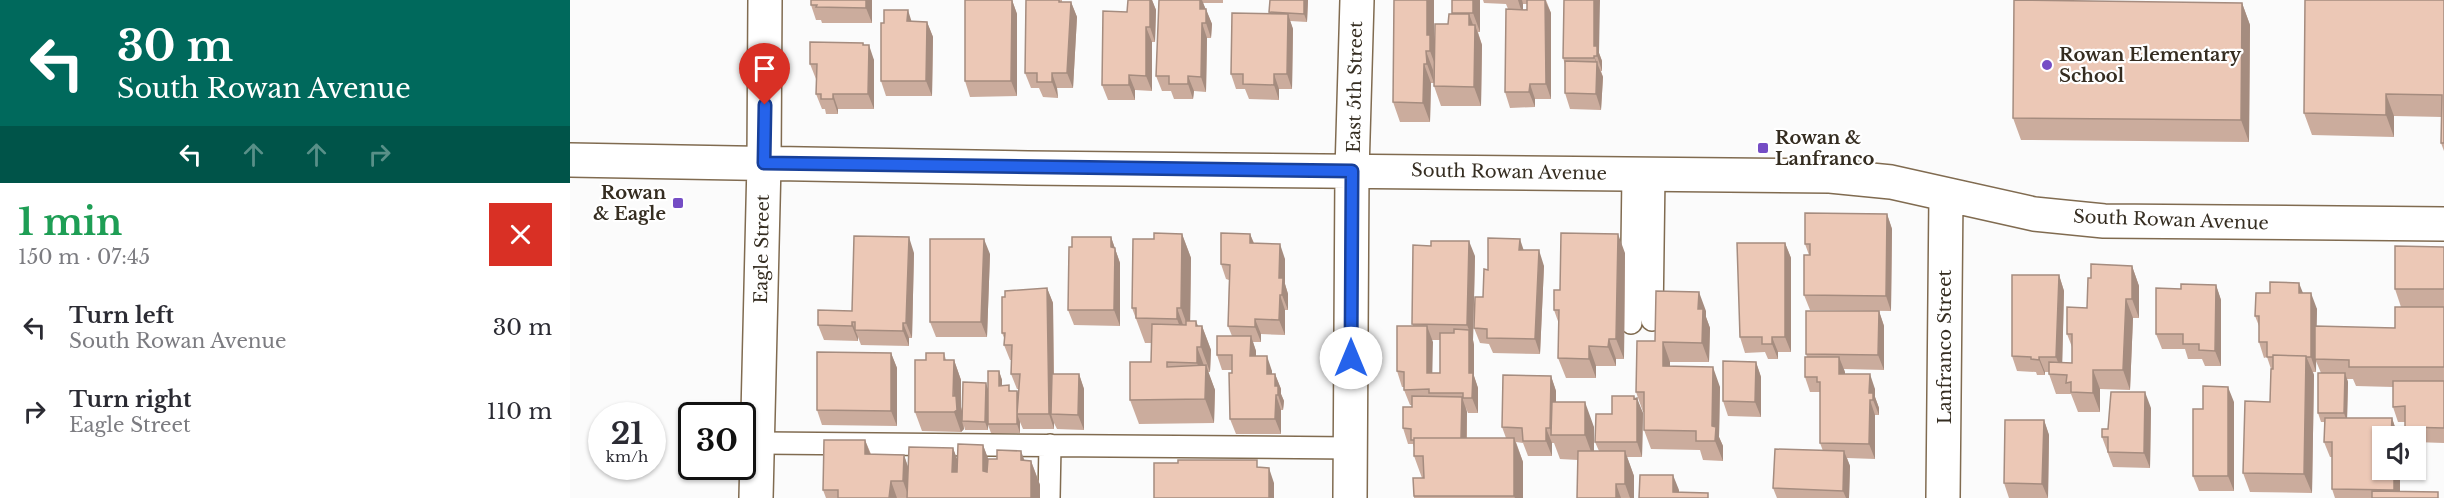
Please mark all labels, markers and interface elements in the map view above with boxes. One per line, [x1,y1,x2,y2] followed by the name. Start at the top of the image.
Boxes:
[117,20,233,72] text: 30 m
[1343,21,1367,153] street label: East 5th Street
[18,24,96,102] icon: left
[739,43,790,105] pin
[2059,44,2241,87] place label: Rowan Elementary School
[748,52,781,85] icon: arrive
[2040,58,2054,72] marker: Rowan Elementary School
[117,72,411,105] text: South Rowan Avenue
[1775,127,1875,170] place label: Rowan & Lanfranco
[174,138,207,171] icon: left
[237,138,270,171] icon: ahead
[300,138,333,171] icon: ahead
[363,138,396,171] icon: right
[1756,141,1770,155] marker: Rowan & Lanfranco
[1411,159,1607,185] street label: South Rowan Avenue
[593,182,666,225] place label: Rowan & Eagle
[750,194,774,304] street label: Eagle Street
[671,196,685,210] marker: Rowan & Eagle
[18,200,122,245] text: 1 min
[489,203,552,266] button: close
[2073,206,2269,234] street label: South Rowan Avenue
[18,245,150,269] text: 150 m · 07:45
[1934,270,1956,424] street label: Lanfranco Street
[69,302,174,329] text: Turn left
[18,311,51,344] icon: left
[493,314,552,341] text: 30 m
[1319,326,1383,390] position arrow
[69,329,286,353] text: South Rowan Avenue
[69,386,191,413] text: Turn right
[18,395,51,428] icon: right
[487,398,552,425] text: 110 m
[678,402,756,480] speed limit sign: 30
[69,413,190,437] text: Eagle Street
[611,415,643,452] text: 21
[2372,426,2426,480] map controls
[2372,426,2426,480] button: sound
[606,447,648,466] text: km/h

